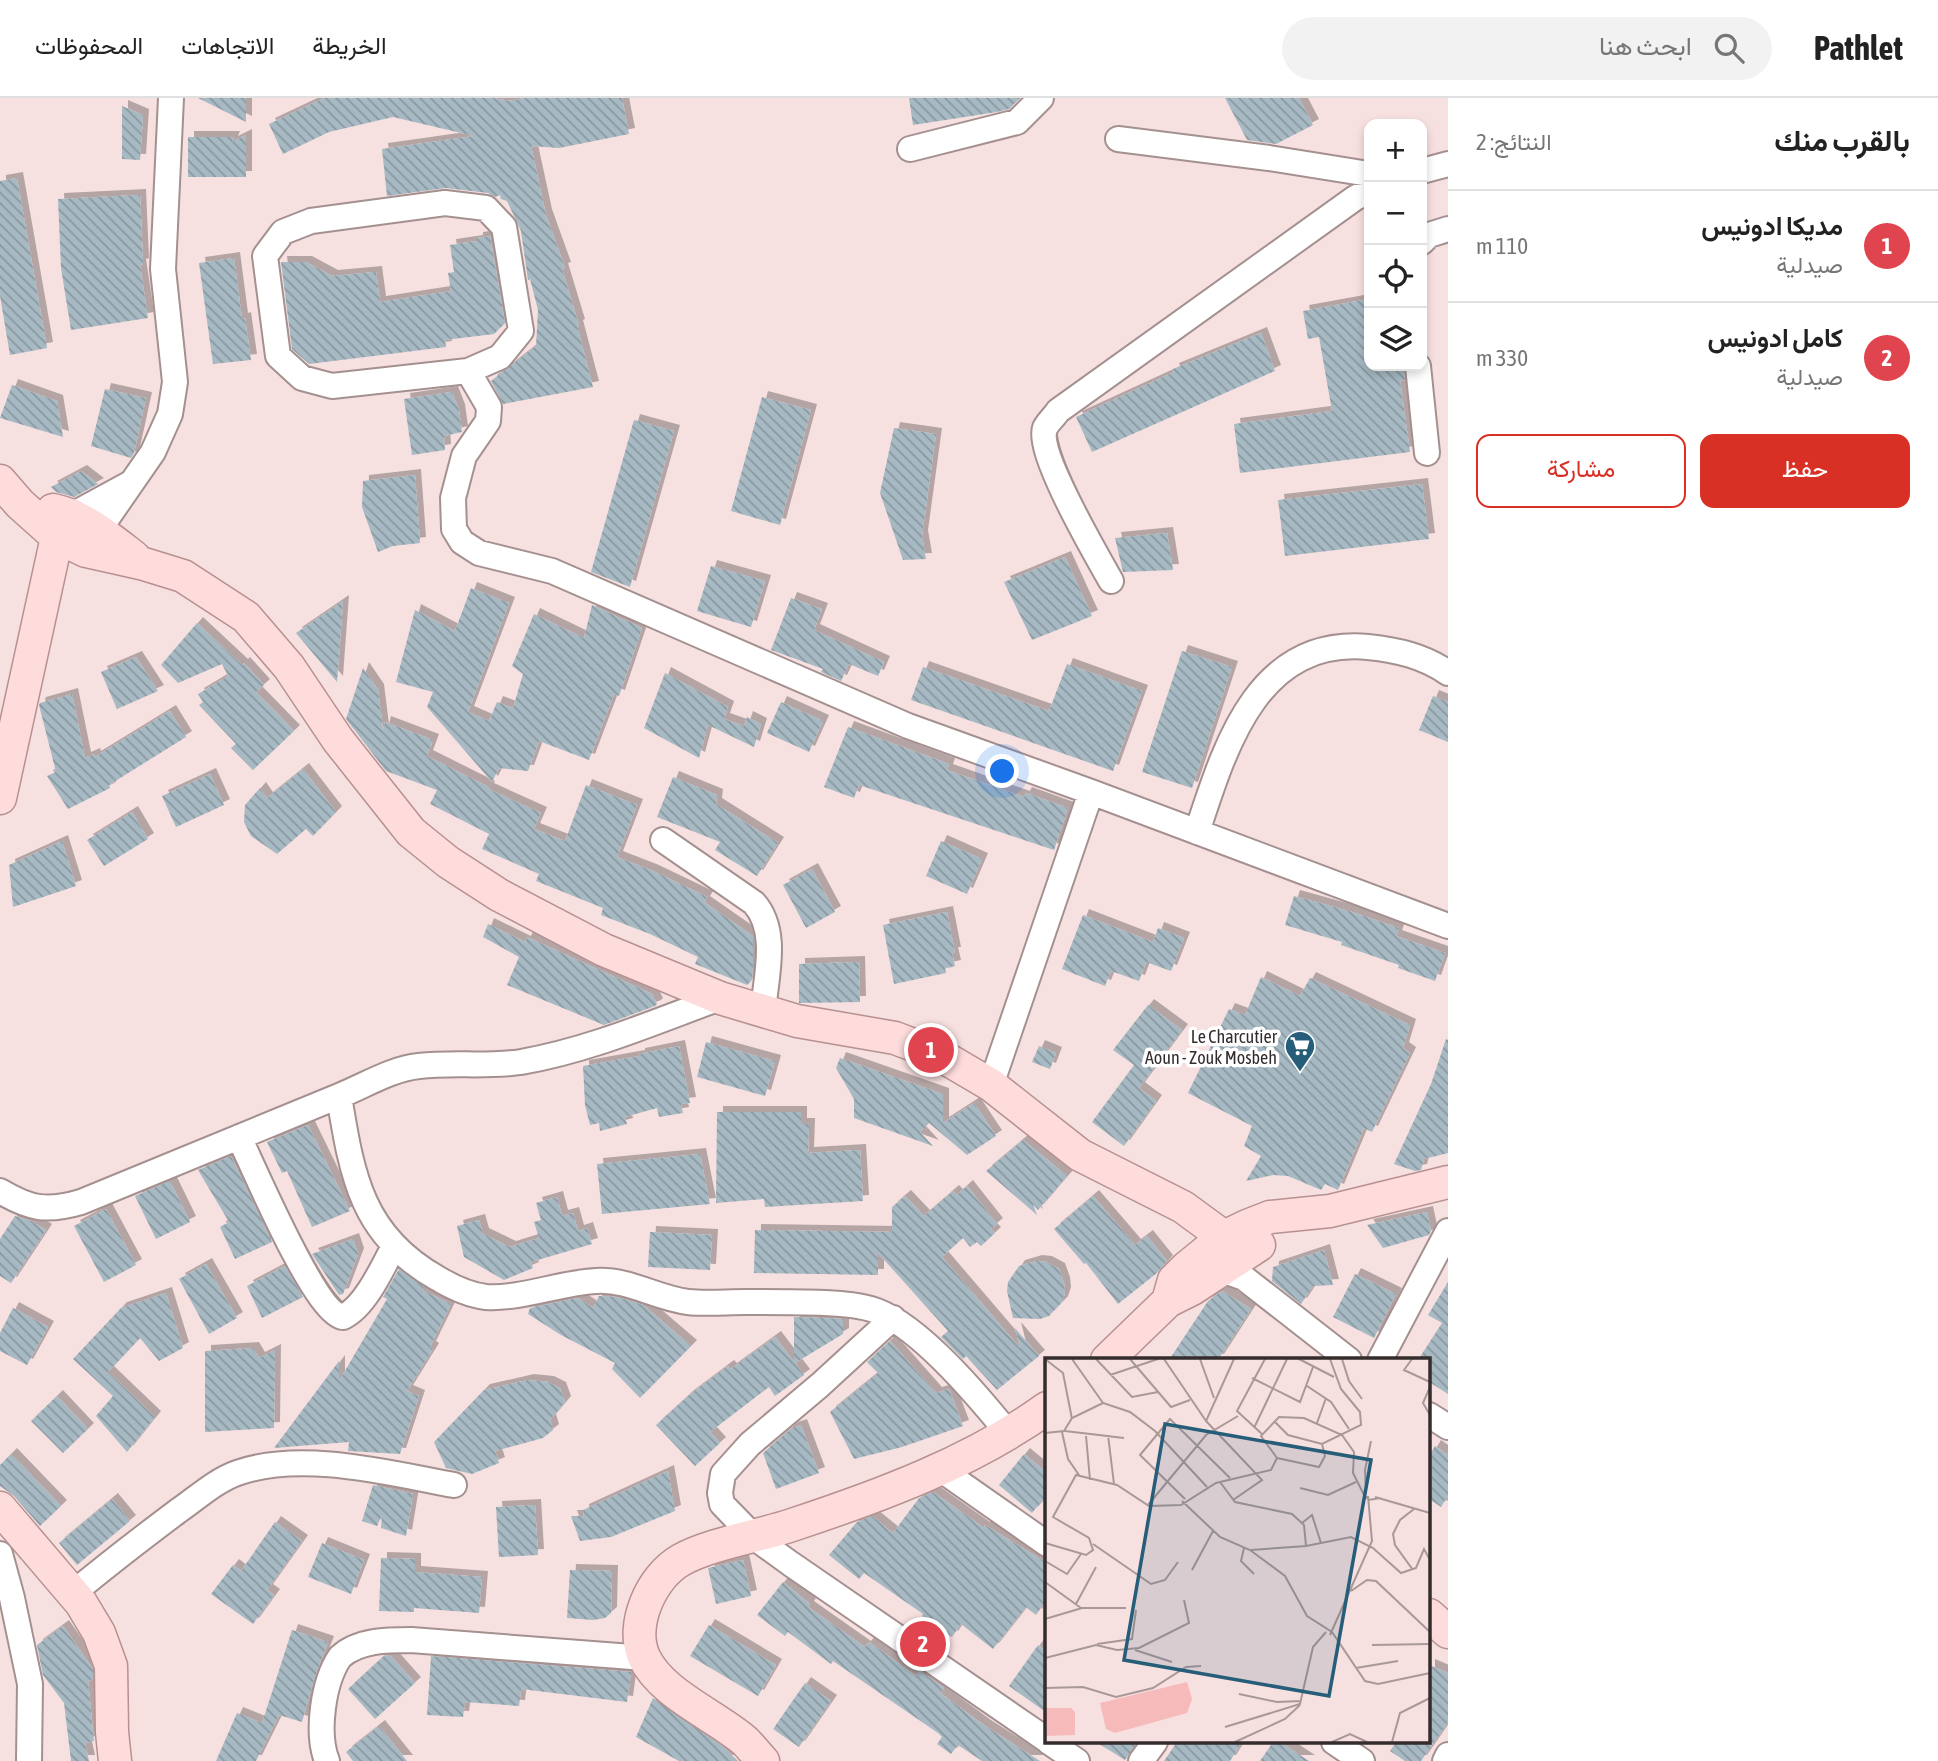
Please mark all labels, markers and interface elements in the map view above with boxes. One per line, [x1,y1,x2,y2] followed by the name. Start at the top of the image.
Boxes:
[1282,17,1772,80] search box
[1710,29,1748,67] icon: search
[1814,29,1903,67] text: Pathlet
[1599,31,1692,61] text: ابحث هنا
[35,32,143,59] text: المحفوظات
[181,32,274,59] text: الاتجاهات
[312,32,387,59] text: الخريطة
[1364,119,1427,371] map controls
[1364,119,1427,182] button: +
[1774,123,1910,157] text: بالقرب منك
[1476,129,1551,155] text: النتائج: 2
[1364,182,1427,245] button: −
[1701,211,1843,241] text: مديكا ادونيس
[1476,233,1528,259] text: 110 m
[1882,233,1892,259] text: 1
[1364,245,1427,308] button: locate
[1776,252,1843,278] text: صيدلية
[1364,308,1427,371] button: layers
[1707,323,1843,353] text: كامل ادونيس
[1476,345,1528,371] text: 330 m
[1882,345,1892,371] text: 2
[1776,364,1843,390] text: صيدلية
[1476,434,1686,508] button: مشاركة
[1700,434,1910,508] button: حفظ
[985,754,1019,788] your location
[908,1024,954,1076] pin: 1
[1145,1026,1278,1068] place label: Le Charcutier Aoun - Zouk Mosbeh
[1283,1029,1317,1073] supermarket icon: Le Charcutier Aoun - Zouk Mosbeh
[1045,1358,1430,1744] inset map
[900,1618,946,1670] pin: 2

